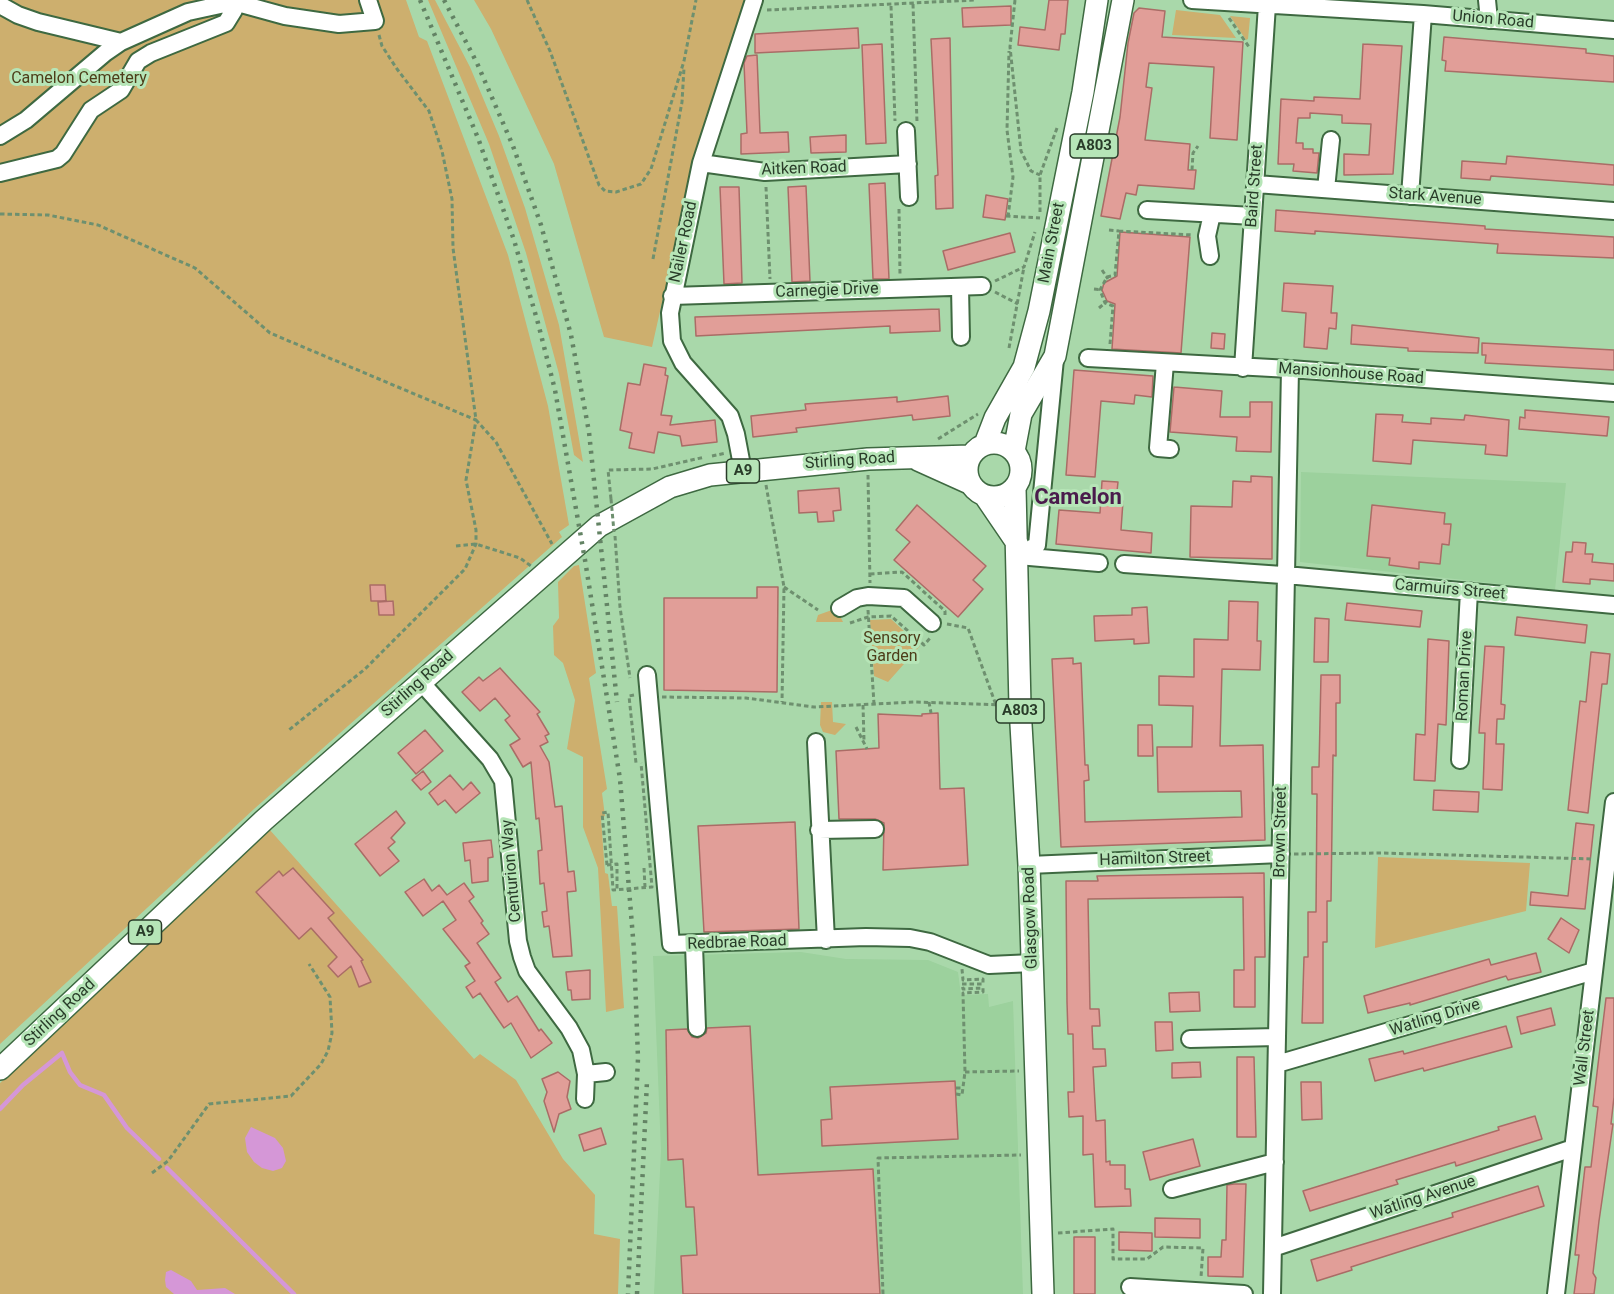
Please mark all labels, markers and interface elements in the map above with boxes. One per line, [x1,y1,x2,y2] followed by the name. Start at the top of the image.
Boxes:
[1451,7,1535,33] street label: Union Road
[11,69,147,89] park label: Camelon Cemetery
[1070,134,1118,158] road number: A803
[1243,144,1267,228] street label: Baird Street
[761,158,847,180] street label: Aitken Road
[1388,184,1482,210] street label: Stark Avenue
[666,200,702,284] street label: Nailer Road
[1035,201,1069,285] street label: Main Street
[775,280,879,302] street label: Carnegie Drive
[1278,359,1424,389] street label: Mansionhouse Road
[804,448,896,474] street label: Stirling Road
[726,459,760,483] road number: A9
[1034,485,1122,511] district label: Camelon
[1394,576,1506,604] street label: Carmuirs Street
[863,629,921,667] park label: Sensory Garden
[1453,630,1477,722] street label: Roman Drive
[378,647,458,721] street label: Stirling Road
[996,699,1044,723] road number: A803
[1271,786,1291,878] street label: Brown Street
[498,819,526,923] street label: Centurion Way
[1099,847,1211,871] street label: Hamilton Street
[1020,866,1042,970] street label: Glasgow Road
[128,920,162,944] road number: A9
[687,932,787,954] street label: Redbrae Road
[20,975,100,1051] street label: Stirling Road
[1388,995,1482,1041] street label: Watling Drive
[1571,1009,1599,1087] street label: Wall Street
[1368,1172,1478,1224] street label: Watling Avenue

